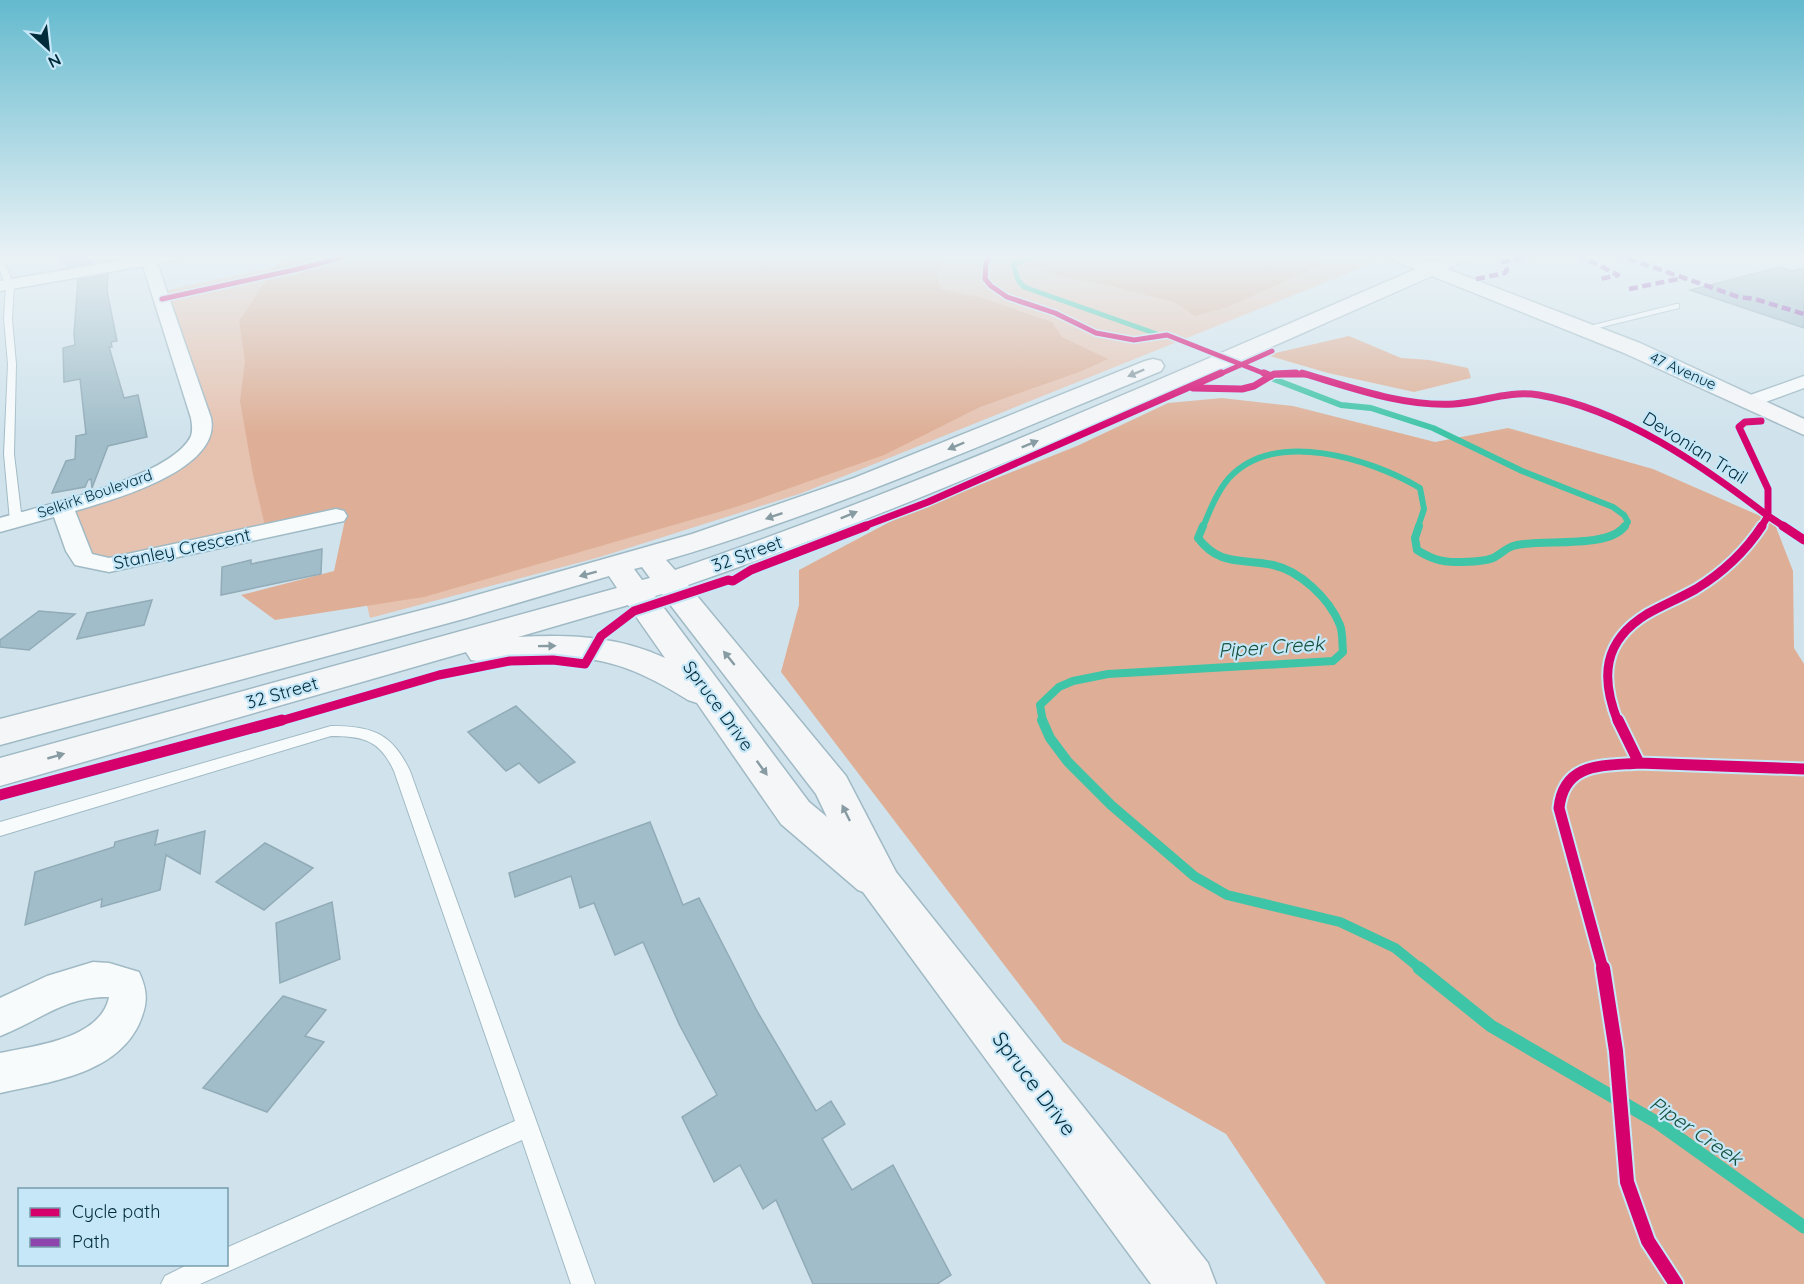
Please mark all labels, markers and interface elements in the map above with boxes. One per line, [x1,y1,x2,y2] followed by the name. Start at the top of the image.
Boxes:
[18,18,78,78] north arrow
[45,50,65,73] text: N
[1647,348,1719,394] street label: 47 Avenue
[1127,368,1145,378] one-way arrow
[1639,406,1752,489] street label: Devonian Trail
[1022,439,1040,449] one-way arrow
[947,442,965,452] one-way arrow
[35,465,155,522] street label: Selkirk Boulevard
[840,510,858,520] one-way arrow
[765,512,783,521] one-way arrow
[111,523,253,574] street label: Stanley Crescent
[708,530,785,577] street label: 32 Street
[579,570,597,580] one-way arrow
[1217,630,1327,663] water label: Piper Creek
[538,641,557,651] one-way arrow
[723,650,736,666] one-way arrow
[678,656,759,755] street label: Spruce Drive
[243,671,320,714] street label: 32 Street
[47,751,65,760] one-way arrow
[756,760,768,776] one-way arrow
[841,805,851,822] one-way arrow
[987,1026,1082,1141] street label: Spruce Drive
[1645,1090,1749,1172] water label: Piper Creek
[18,1188,228,1266] legend
[72,1200,160,1223] text: Cycle path
[72,1230,110,1253] text: Path

